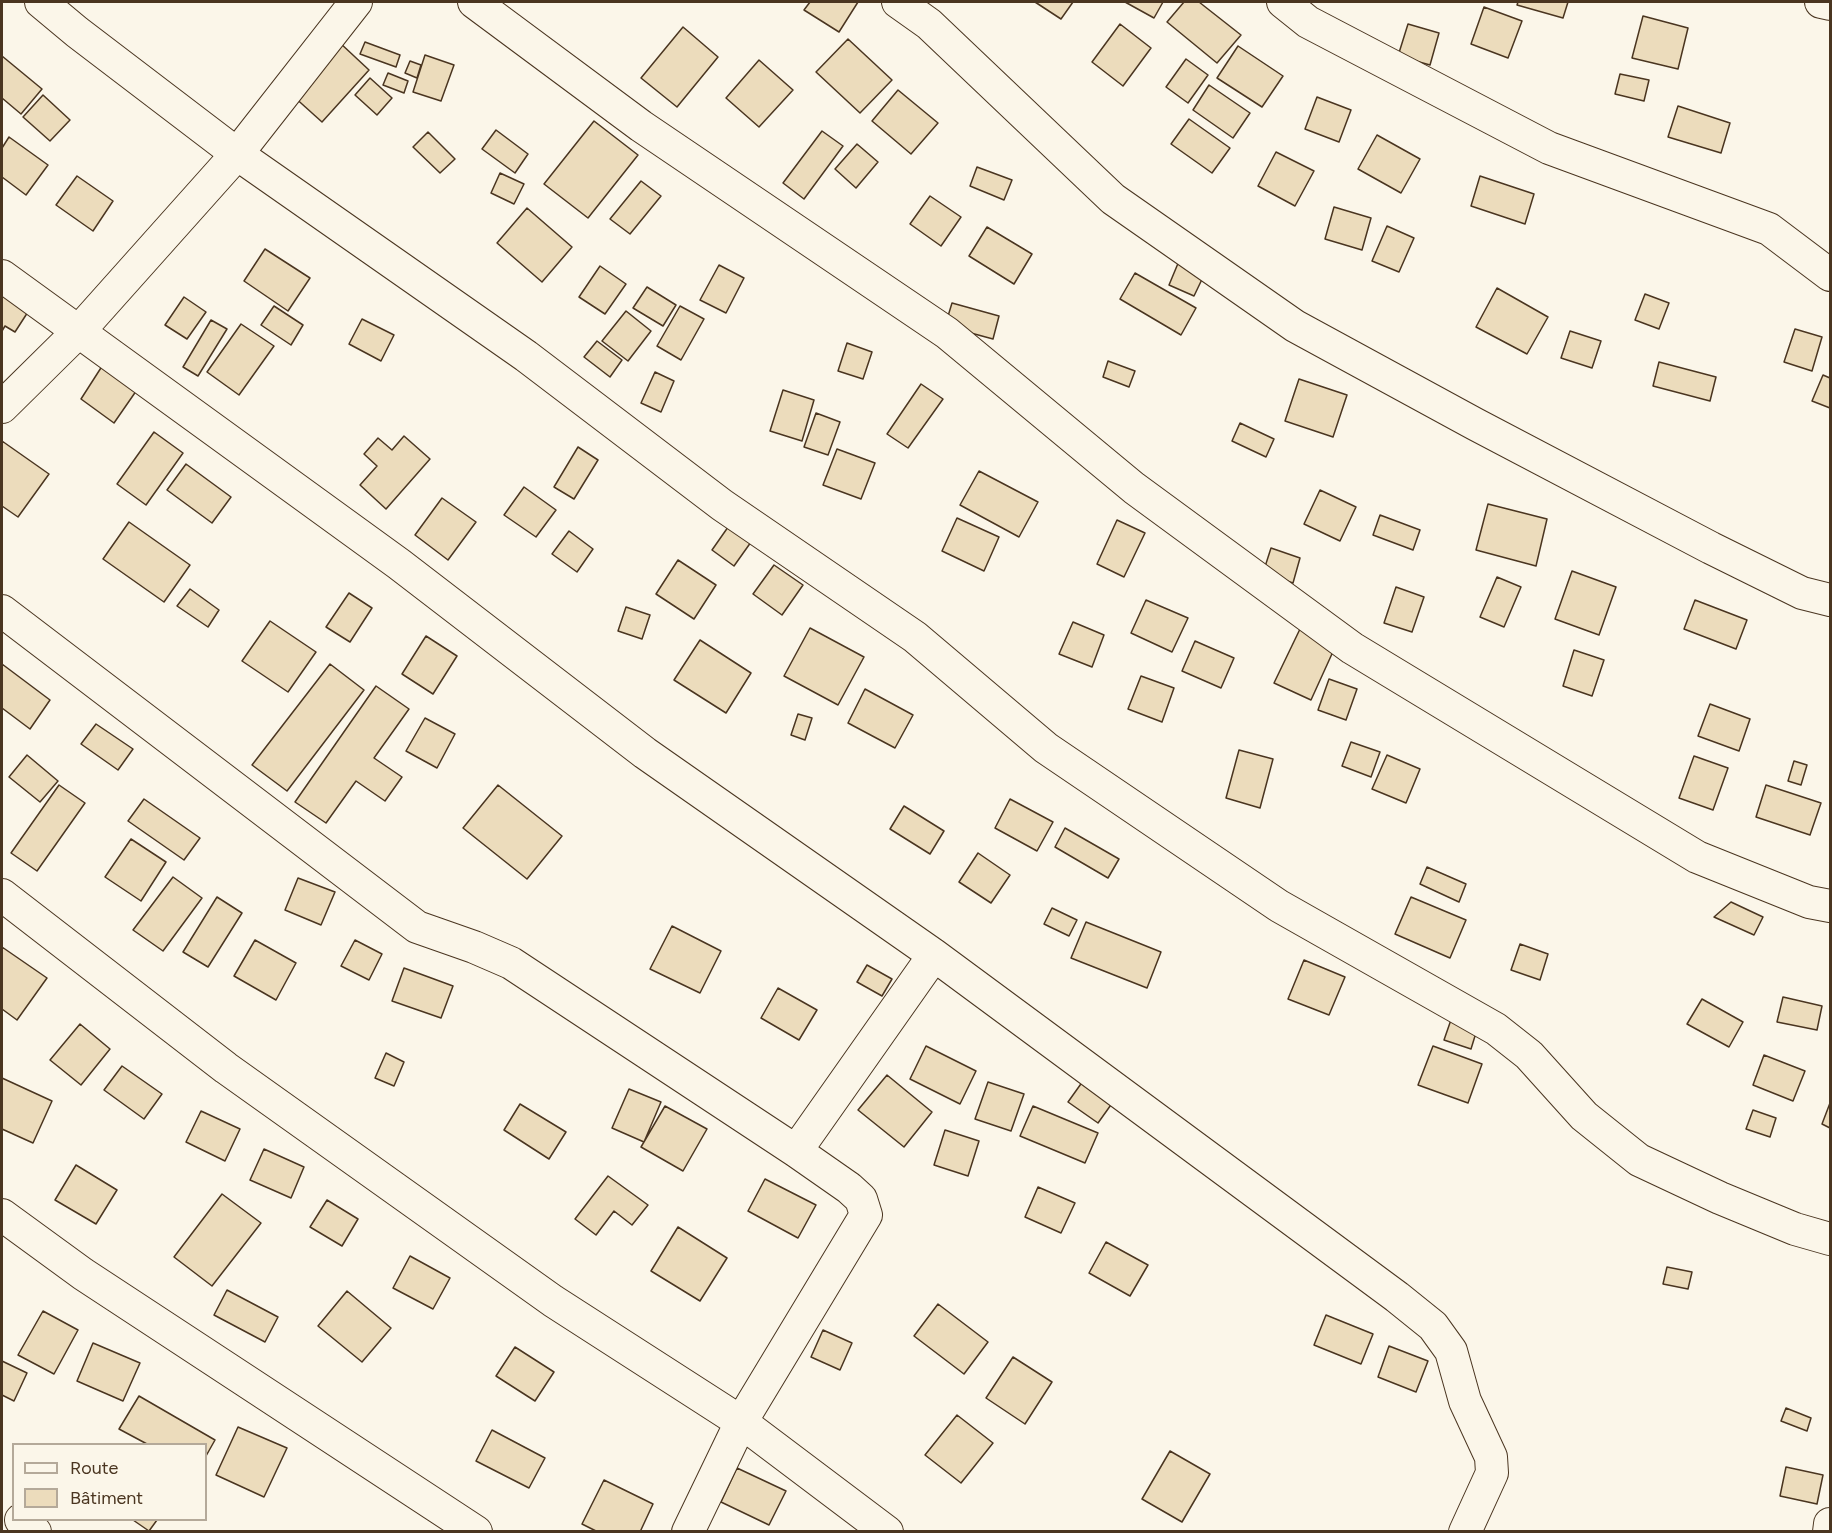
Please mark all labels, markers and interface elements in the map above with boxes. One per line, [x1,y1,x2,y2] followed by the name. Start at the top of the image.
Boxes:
[12,1443,207,1521] legend
[70,1457,118,1479] text: Route
[70,1487,143,1509] text: Bâtiment

